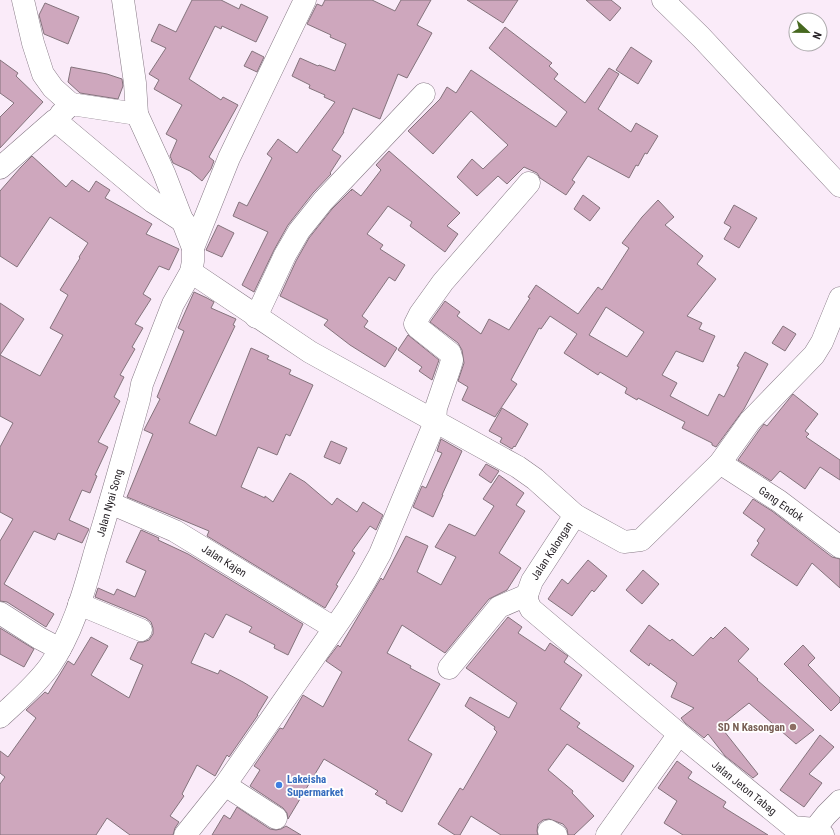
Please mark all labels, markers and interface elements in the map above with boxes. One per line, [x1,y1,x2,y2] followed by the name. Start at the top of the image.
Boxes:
[788,12,828,52] north arrow
[809,30,824,41] text: N
[94,468,126,538] street label: Jalan Nyai Song
[756,484,806,524] street label: Gang Endok
[528,519,576,583] street label: Jalan Kalongan
[199,542,249,580] street label: Jalan Kajen
[718,721,785,734] place label: SD N Kasongan
[788,722,798,732] marker: SD N Kasongan
[709,758,779,818] street label: Jalan Jeton Tabag
[287,773,344,799] place label: Lakeisha Supermarket
[274,780,284,790] marker: Lakeisha Supermarket

